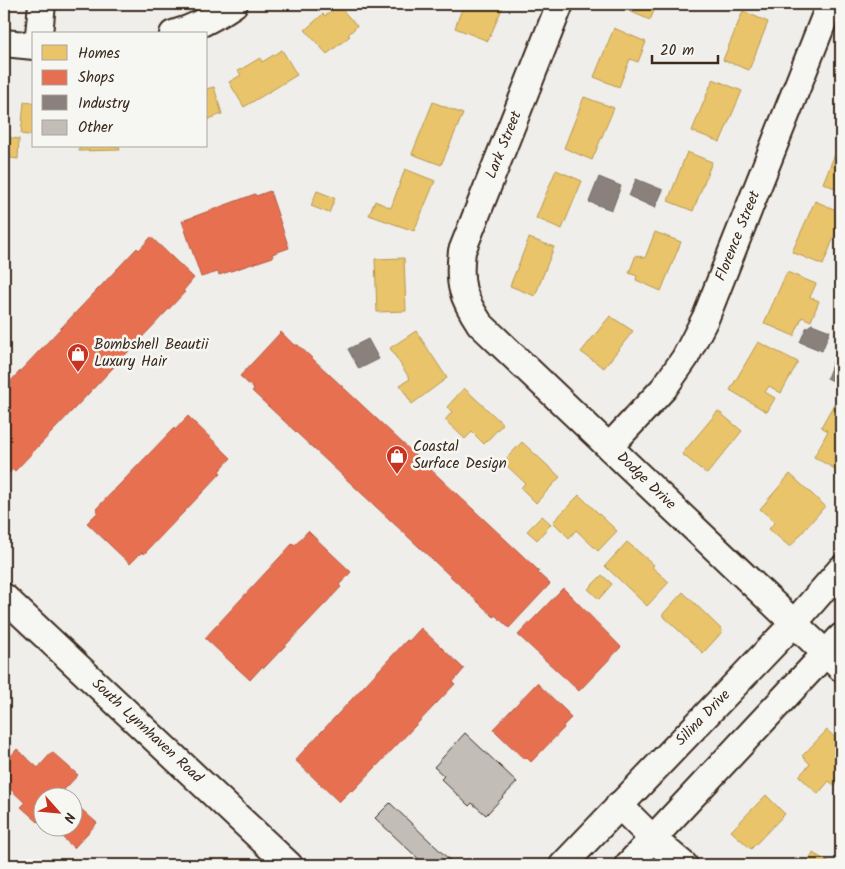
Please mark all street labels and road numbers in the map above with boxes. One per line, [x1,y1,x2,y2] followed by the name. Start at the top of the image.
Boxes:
[480,107,529,183] street label: Lark Street
[709,187,767,285] street label: Florence Street
[611,446,682,516] street label: Dodge Drive
[86,673,209,790] street label: South Lynnhaven Road
[670,684,737,752] street label: Silina Drive

